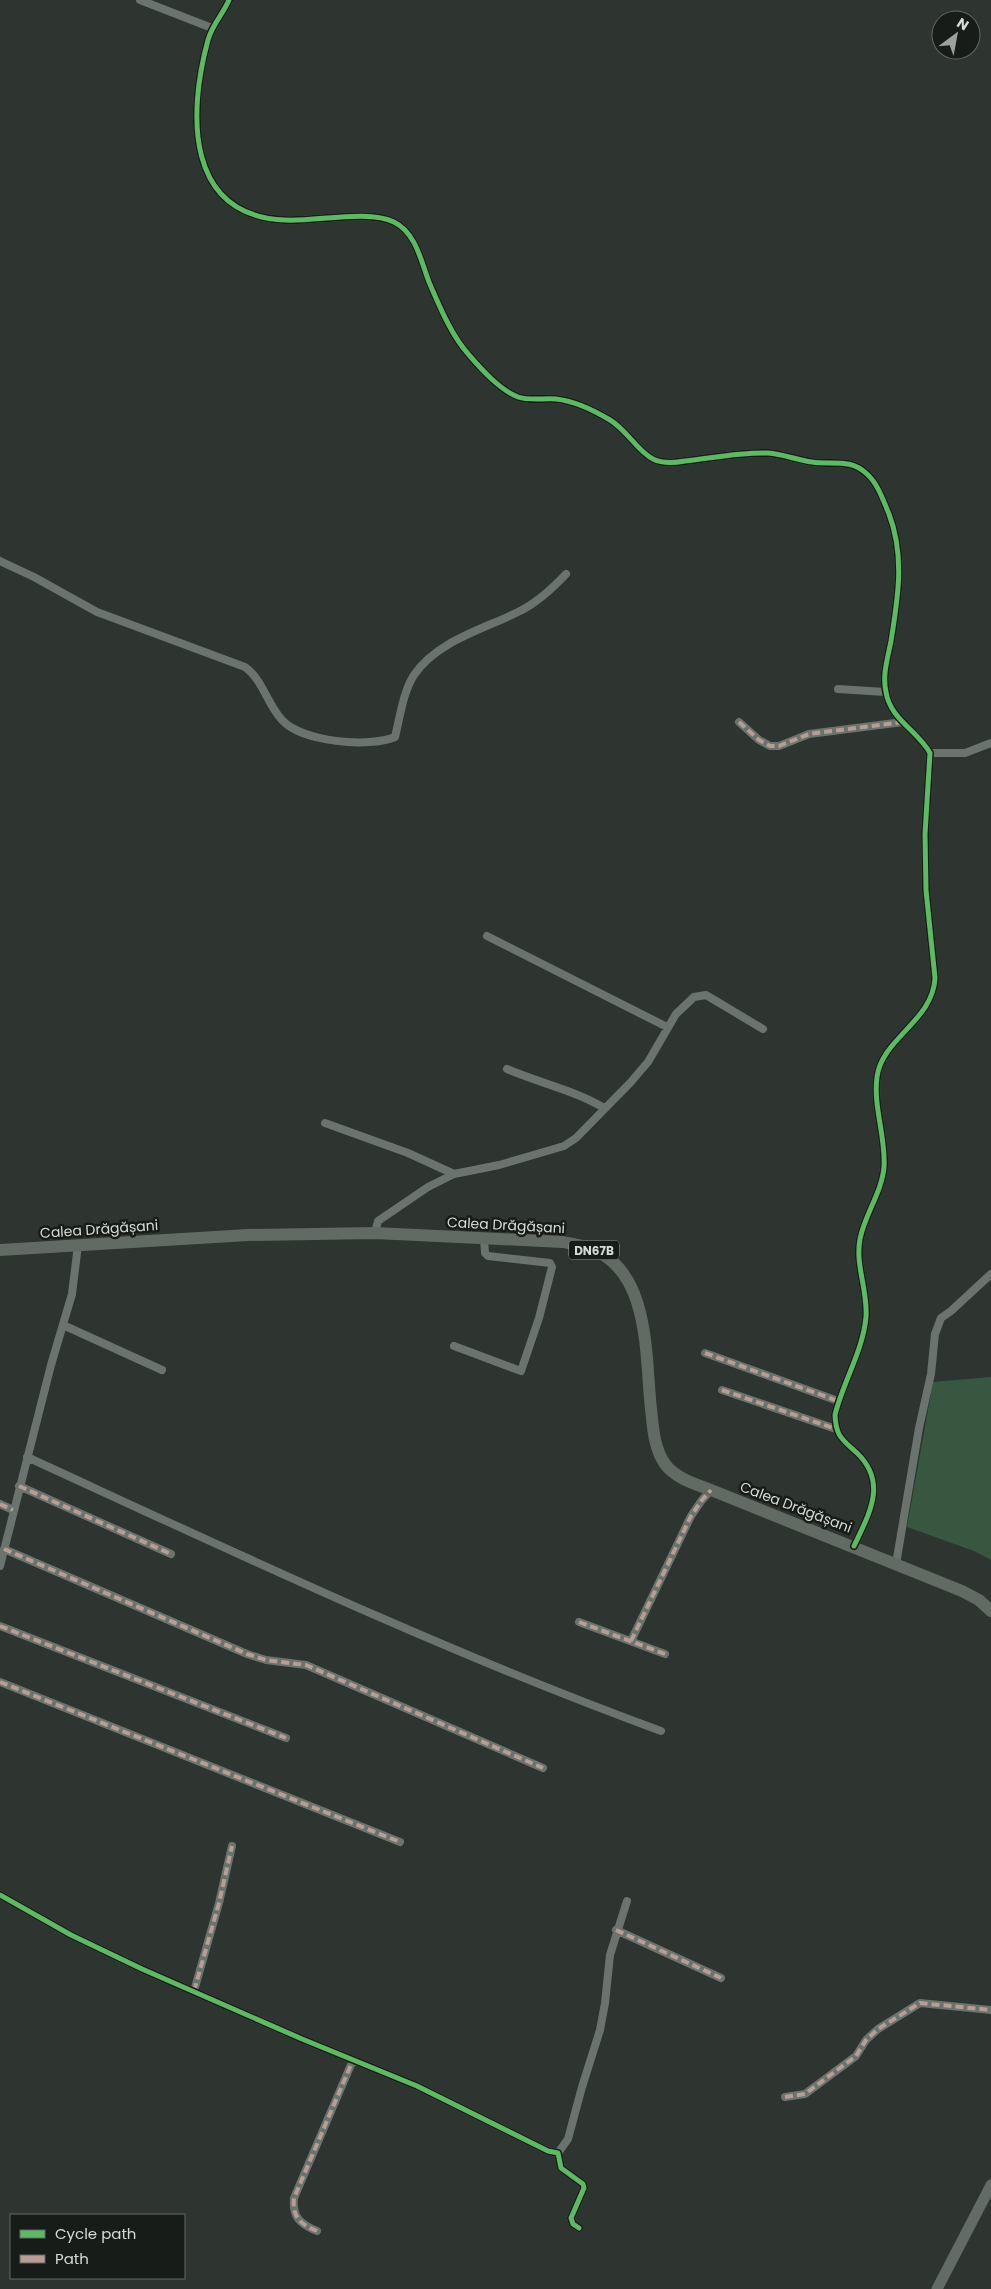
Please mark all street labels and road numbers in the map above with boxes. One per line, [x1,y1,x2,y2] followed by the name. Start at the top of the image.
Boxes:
[446,1212,566,1238] street label: Calea Drăgășani
[39,1215,159,1243] street label: Calea Drăgășani
[569,1240,619,1260] road number: DN67B
[737,1476,855,1538] street label: Calea Drăgășani

